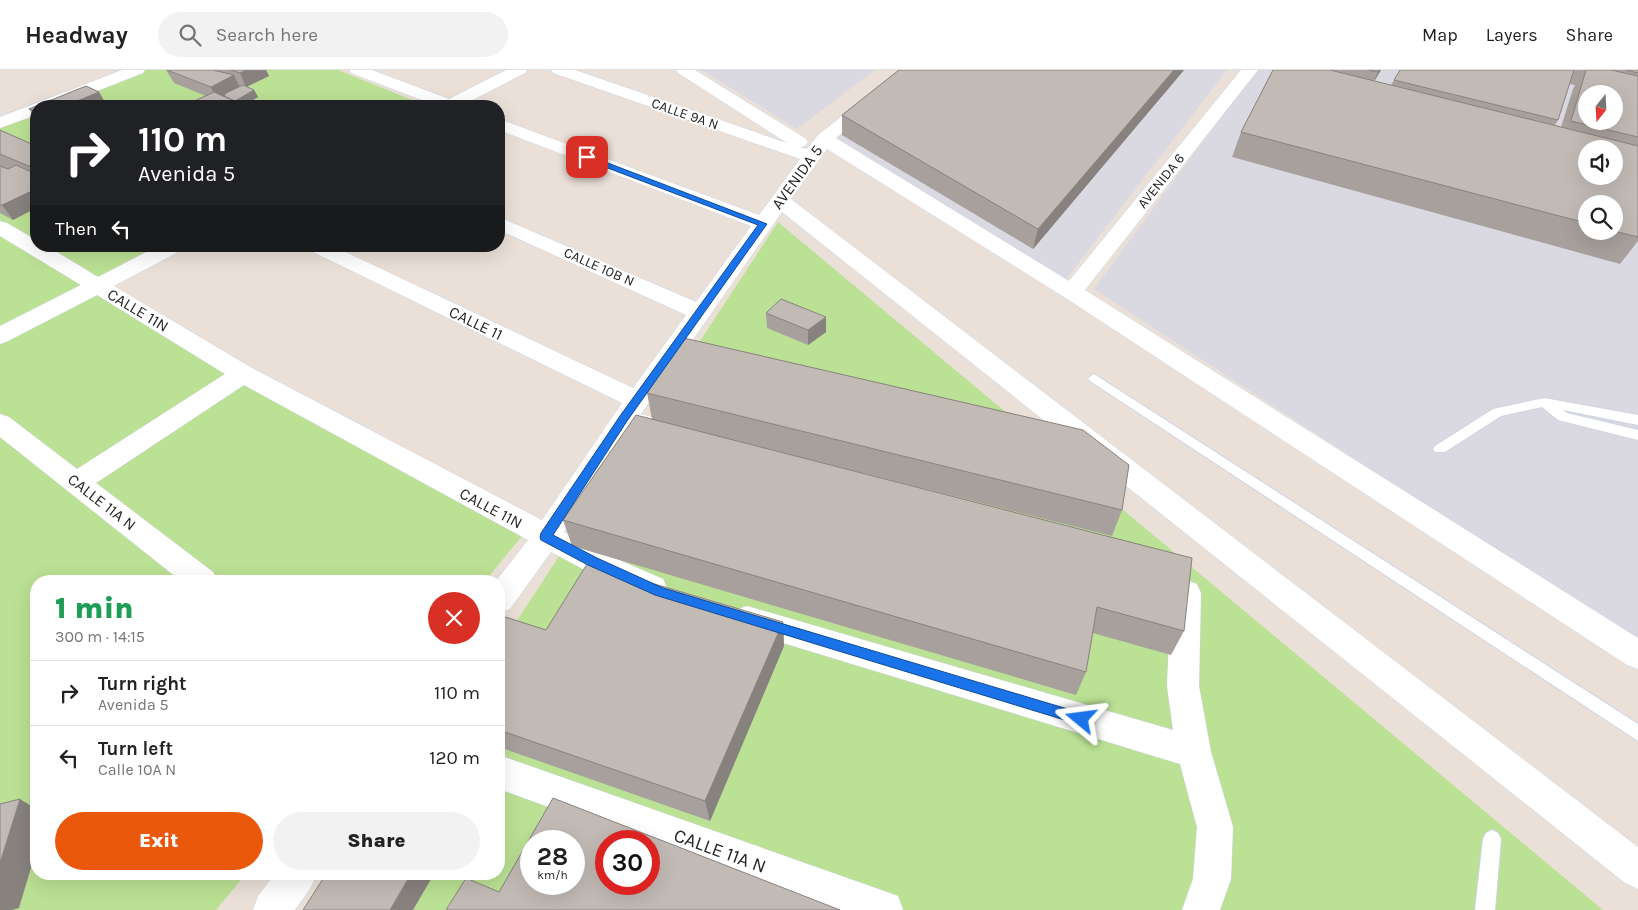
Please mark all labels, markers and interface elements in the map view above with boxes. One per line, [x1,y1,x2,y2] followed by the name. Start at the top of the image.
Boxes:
[158,12,508,57] search box
[25,21,128,49] text: Headway
[176,21,204,49] icon: search
[216,24,318,46] text: Search here
[1422,24,1458,46] text: Map
[1486,24,1538,46] text: Layers
[1566,24,1613,46] text: Share
[1578,85,1622,130] north arrow
[1578,85,1623,240] map controls
[649,95,721,133] street label: CALLE 9A N
[138,119,227,160] text: 110 m
[55,120,120,185] icon: right
[566,136,608,178] pin
[1578,140,1623,185] button: sound
[767,141,827,213] street label: AVENIDA 5
[573,143,601,171] icon: arrive
[1134,150,1188,212] street label: AVENIDA 6
[138,161,235,187] text: Avenida 5
[1578,195,1623,240] button: search
[107,215,135,243] icon: left
[55,218,97,240] text: Then
[561,244,637,290] street label: CALLE 10B N
[104,284,172,336] street label: CALLE 11N
[446,302,506,344] street label: CALLE 11
[64,469,140,535] street label: CALLE 11A N
[456,484,526,532] street label: CALLE 11N
[55,590,134,626] text: 1 min
[428,592,480,644] button: close
[55,627,145,646] text: 300 m · 14:15
[98,673,187,695] text: Turn right
[55,679,83,707] icon: right
[434,682,480,704] text: 110 m
[1054,692,1106,744] position arrow
[98,695,169,714] text: Avenida 5
[98,738,173,760] text: Turn left
[55,744,83,772] icon: left
[429,747,480,769] text: 120 m
[98,760,176,779] text: Calle 10A N
[55,812,263,870] button: Exit
[273,812,480,870] button: Share
[671,824,769,878] street label: CALLE 11A N
[595,830,660,895] speed limit sign: 30
[537,842,568,871] text: 28
[537,868,568,882] text: km/h

